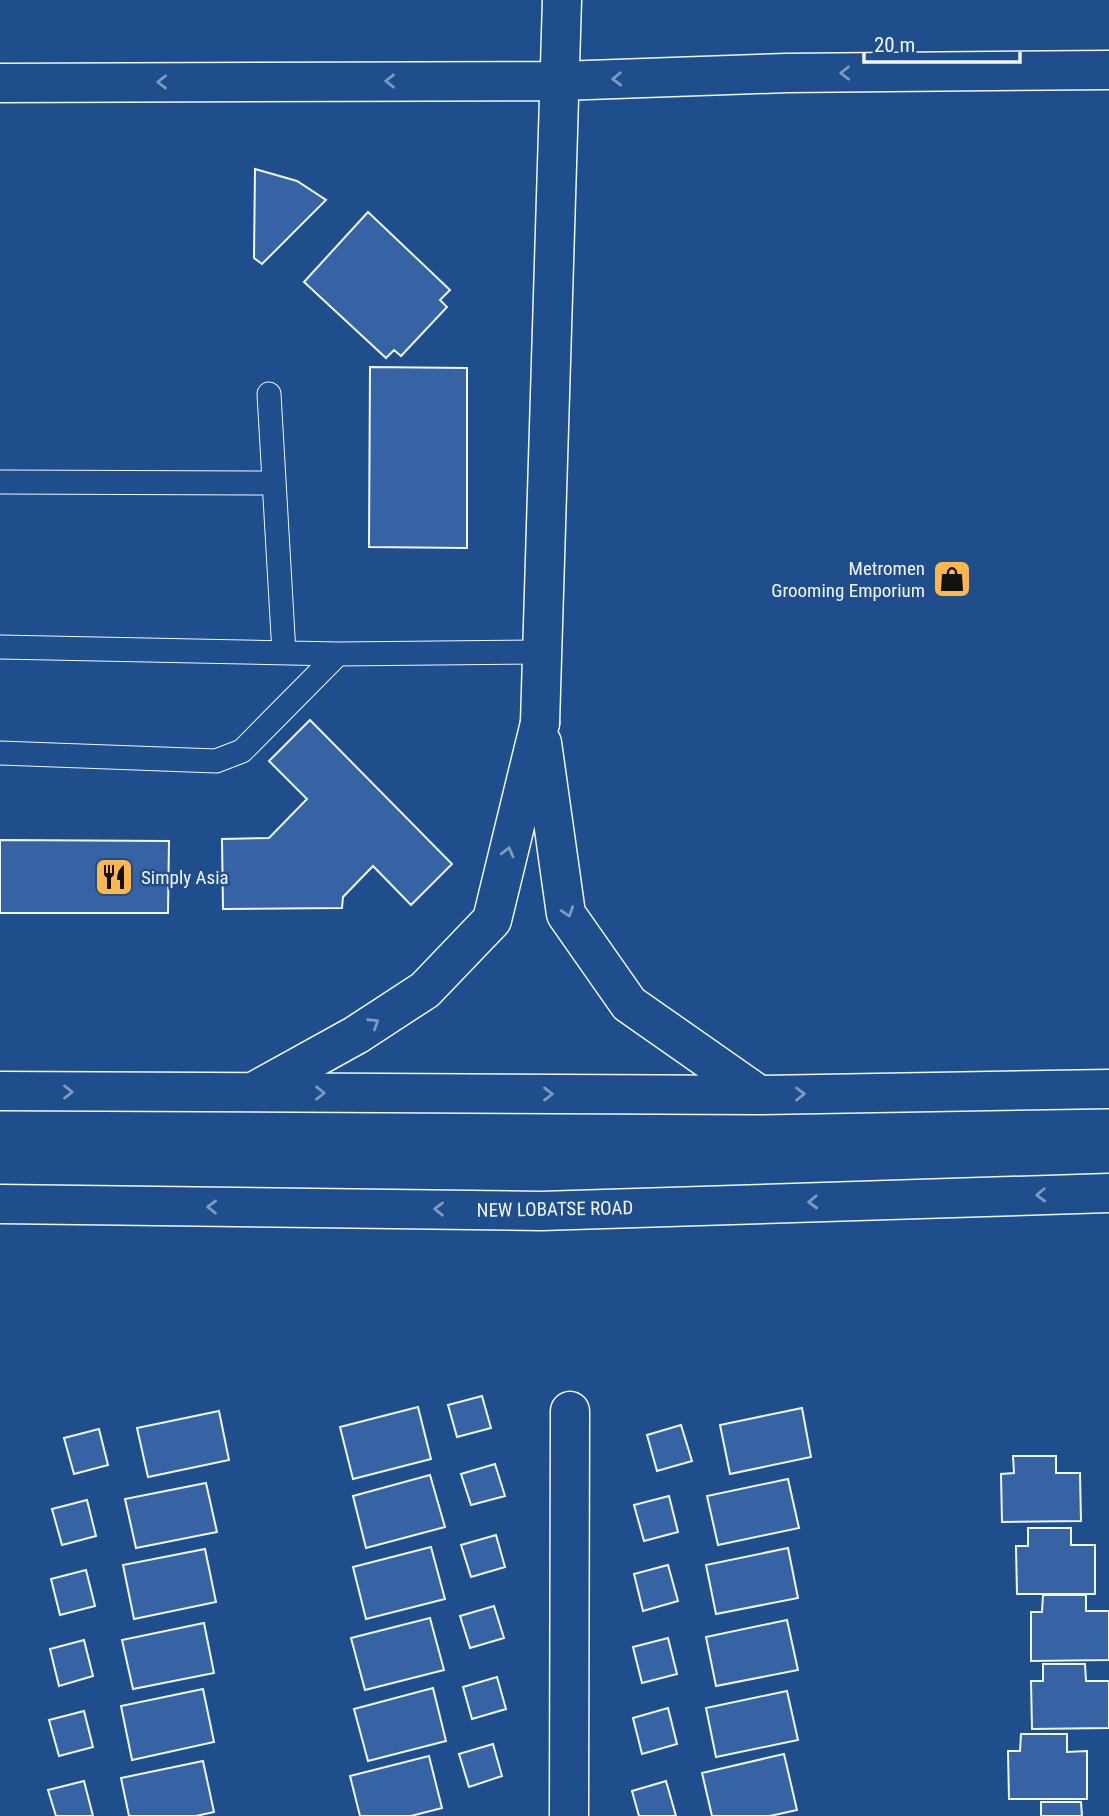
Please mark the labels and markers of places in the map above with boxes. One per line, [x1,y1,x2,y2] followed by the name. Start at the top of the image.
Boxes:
[771,557,925,602] place label: Metromen Grooming Emporium
[931,558,973,600] shop icon: Metromen Grooming Emporium
[93,856,135,898] restaurant icon: Simply Asia
[141,866,229,889] place label: Simply Asia

